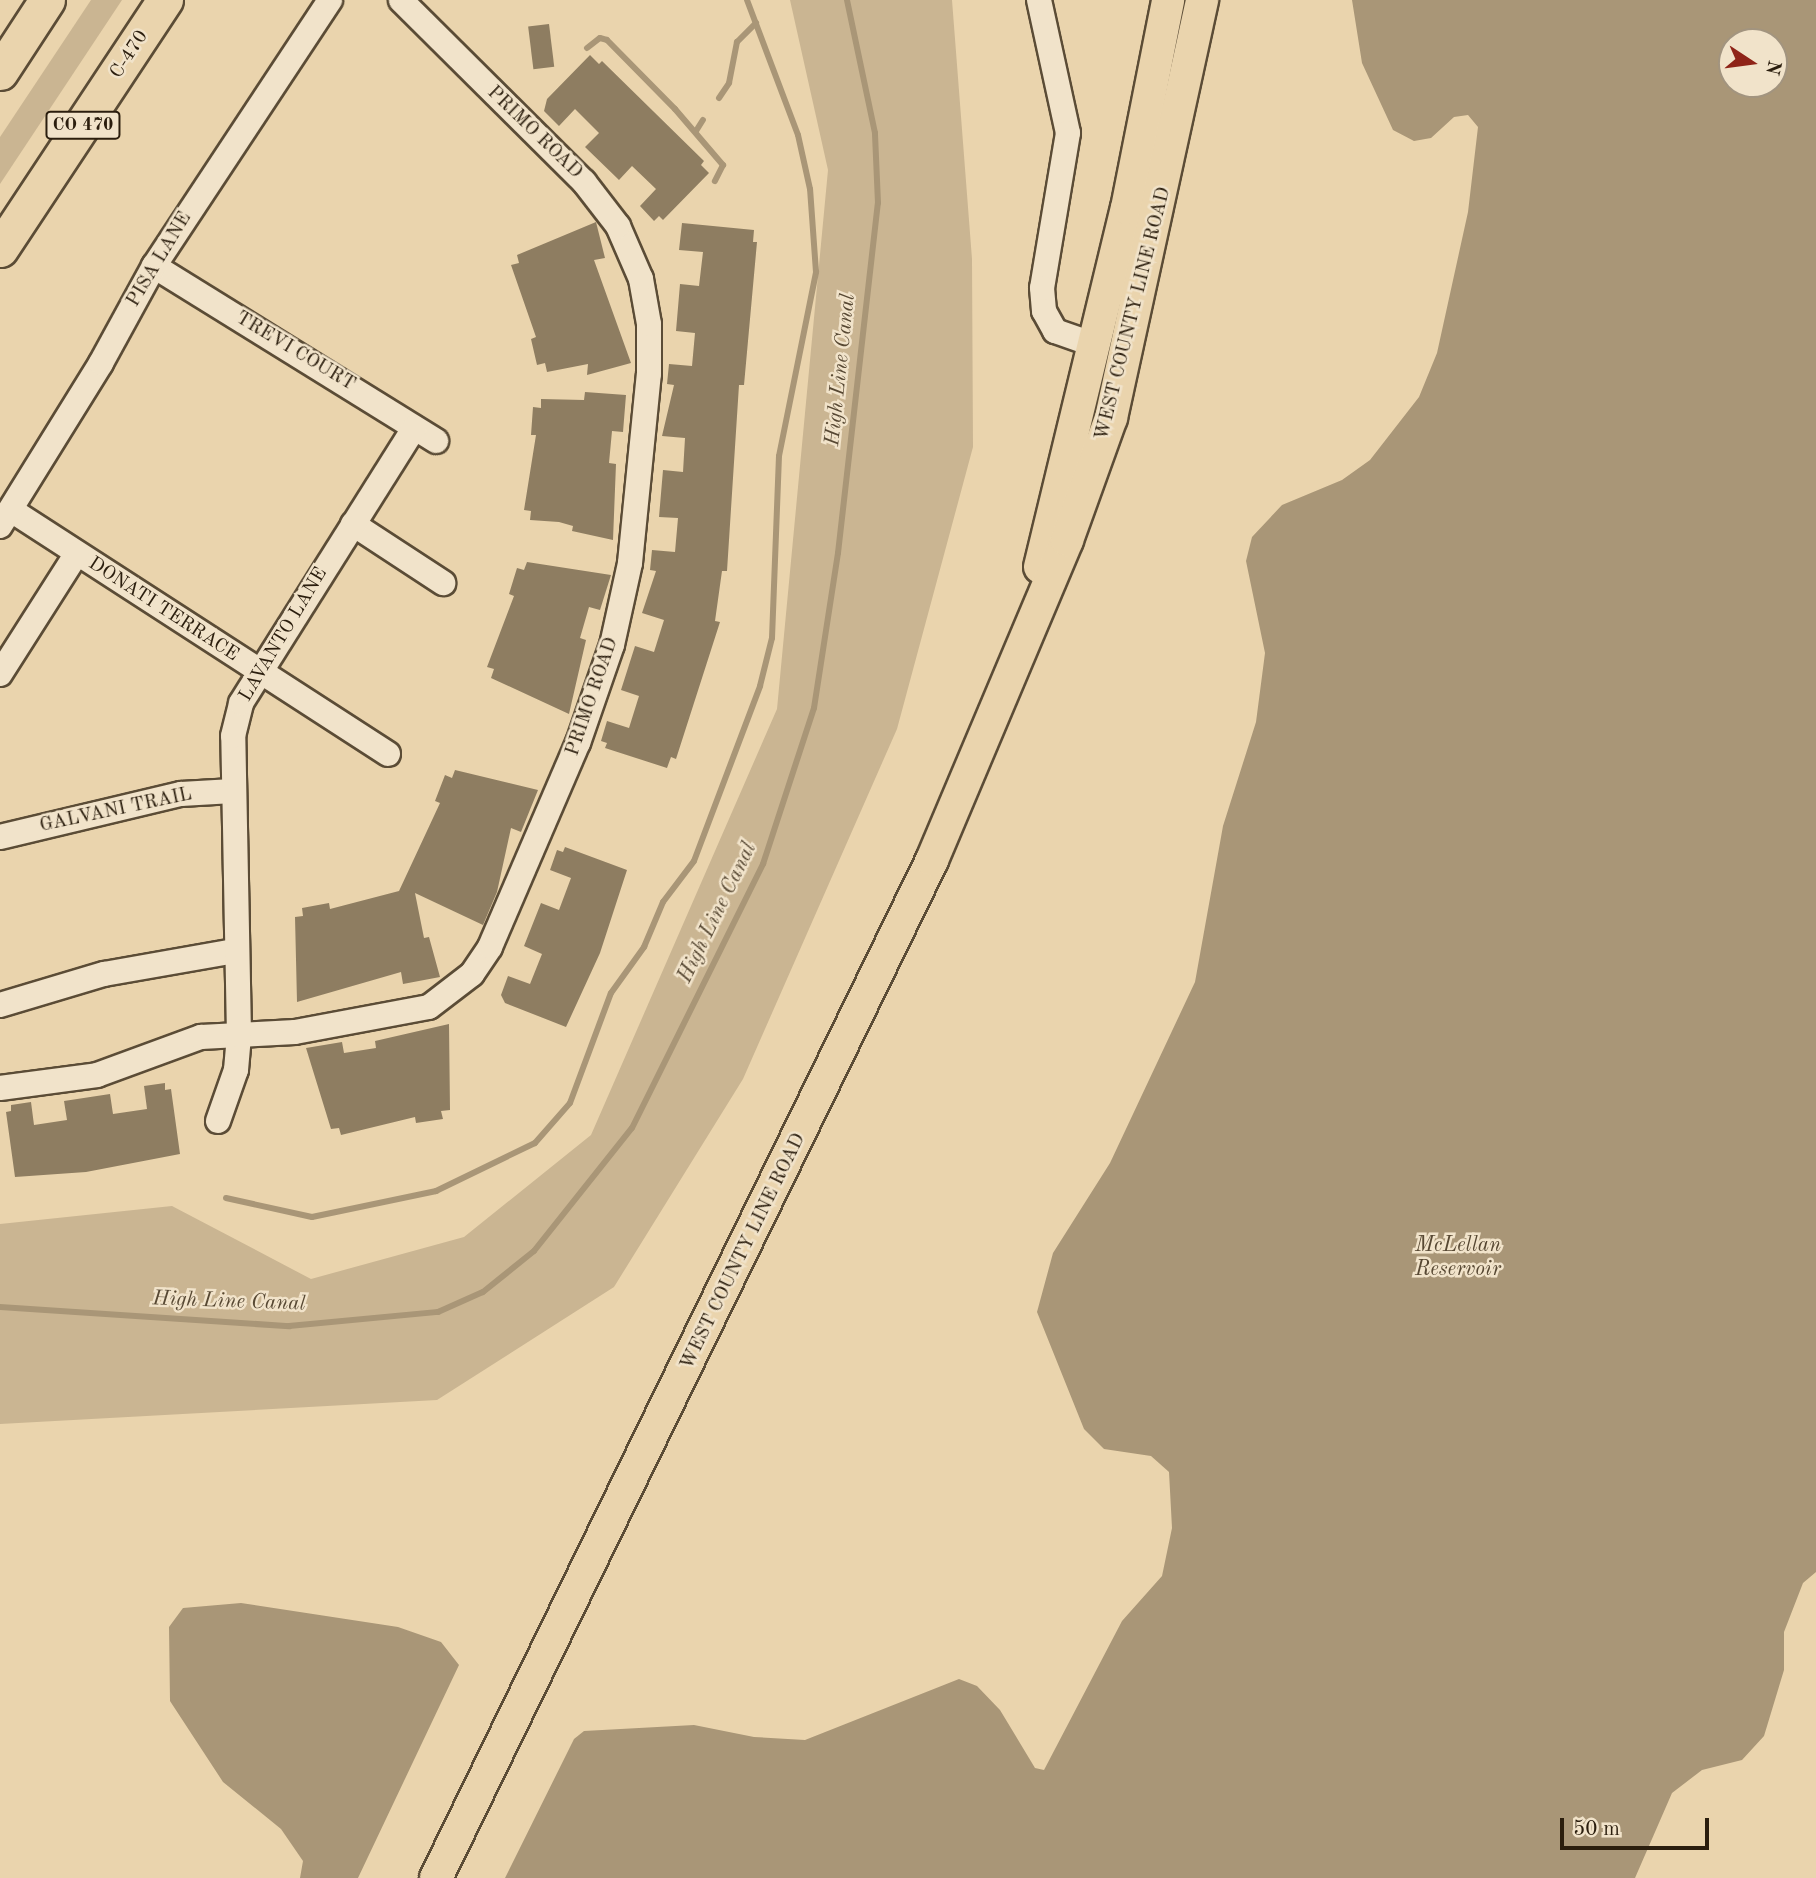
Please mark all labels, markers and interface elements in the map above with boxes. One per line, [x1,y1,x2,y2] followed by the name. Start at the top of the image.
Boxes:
[106,27,154,83] street label: C-470
[1718,28,1788,98] north arrow
[1761,58,1783,77] text: N
[482,82,586,184] street label: PRIMO ROAD
[44,110,122,140] road number: CO 470
[1091,185,1177,443] street label: WEST COUNTY LINE ROAD
[123,208,197,312] street label: PISA LANE
[820,293,862,447] water label: High Line Canal
[231,307,359,397] street label: TREVI COURT
[84,553,242,667] street label: DONATI TERRACE
[235,564,333,706] street label: LAVANTO LANE
[562,635,624,759] street label: PRIMO ROAD
[38,784,194,838] street label: GALVANI TRAIL
[673,839,763,987] water label: High Line Canal
[677,1130,811,1374] street label: WEST COUNTY LINE ROAD
[1415,1233,1501,1283] water label: McLellan Reservoir
[152,1287,306,1317] water label: High Line Canal
[1564,1804,1713,1848] scale bar
[1573,1819,1620,1840] text: 50 m

